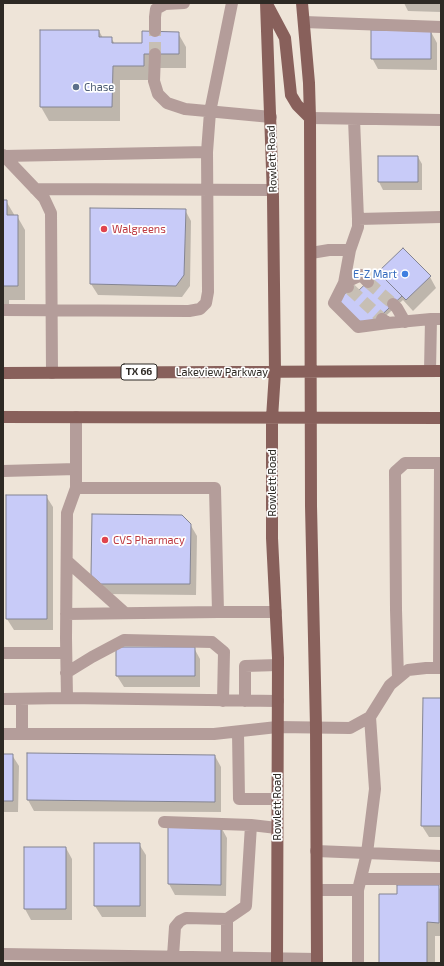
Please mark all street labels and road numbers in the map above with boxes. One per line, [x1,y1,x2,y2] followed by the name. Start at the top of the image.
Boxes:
[264,125,280,193] street label: Rowlett Road
[121,364,157,380] road number: TX 66
[176,365,268,379] street label: Lakeview Parkway
[265,449,279,517] street label: Rowlett Road
[270,773,284,841] street label: Rowlett Road

